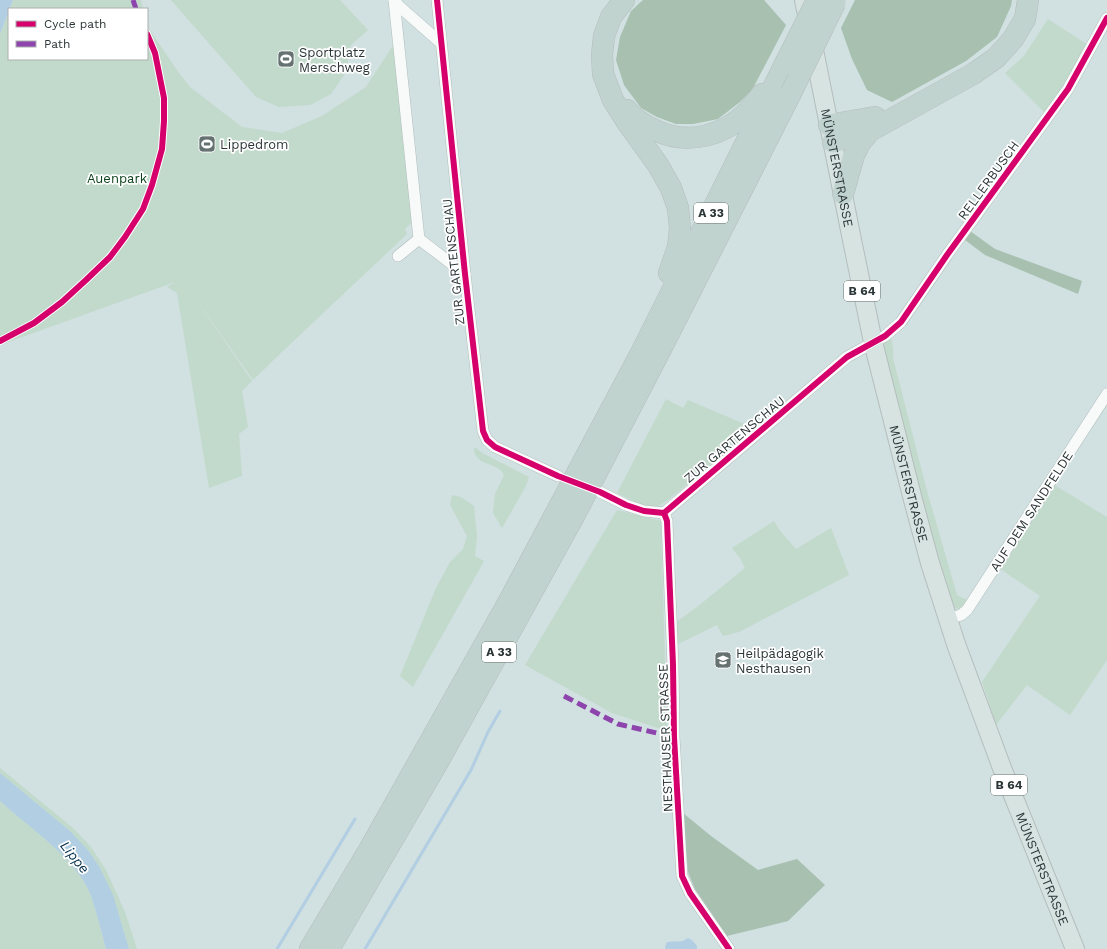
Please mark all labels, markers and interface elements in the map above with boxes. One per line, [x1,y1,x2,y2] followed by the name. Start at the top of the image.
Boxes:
[8,8,148,60] legend
[44,17,106,31] text: Cycle path
[44,37,70,51] text: Path
[299,45,370,75] place label: Sportplatz Merschweg
[276,49,296,69] sports icon: Sportplatz Merschweg
[818,107,856,228] street label: MÜNSTERSTRASSE
[197,134,217,154] sports icon: Lippedrom
[220,137,288,152] place label: Lippedrom
[955,138,1022,223] street label: RELLERBUSCH
[87,171,148,186] park label: Auenpark
[439,198,468,326] street label: ZUR GARTENSCHAU
[694,203,728,223] road number: A 33
[844,281,880,301] road number: B 64
[681,393,788,486] street label: ZUR GARTENSCHAU
[886,423,931,544] street label: MÜNSTERSTRASSE
[987,448,1076,574] street label: AUF DEM SANDFELDE
[482,642,516,662] road number: A 33
[736,646,824,676] place label: Heilpädagogik Nesthausen
[713,650,733,670] school or university icon: Heilpädagogik Nesthausen
[655,664,676,812] street label: NESTHAUSER STRASSE
[991,775,1027,795] road number: B 64
[1013,810,1072,928] street label: MÜNSTERSTRASSE
[57,838,93,876] water label: Lippe

